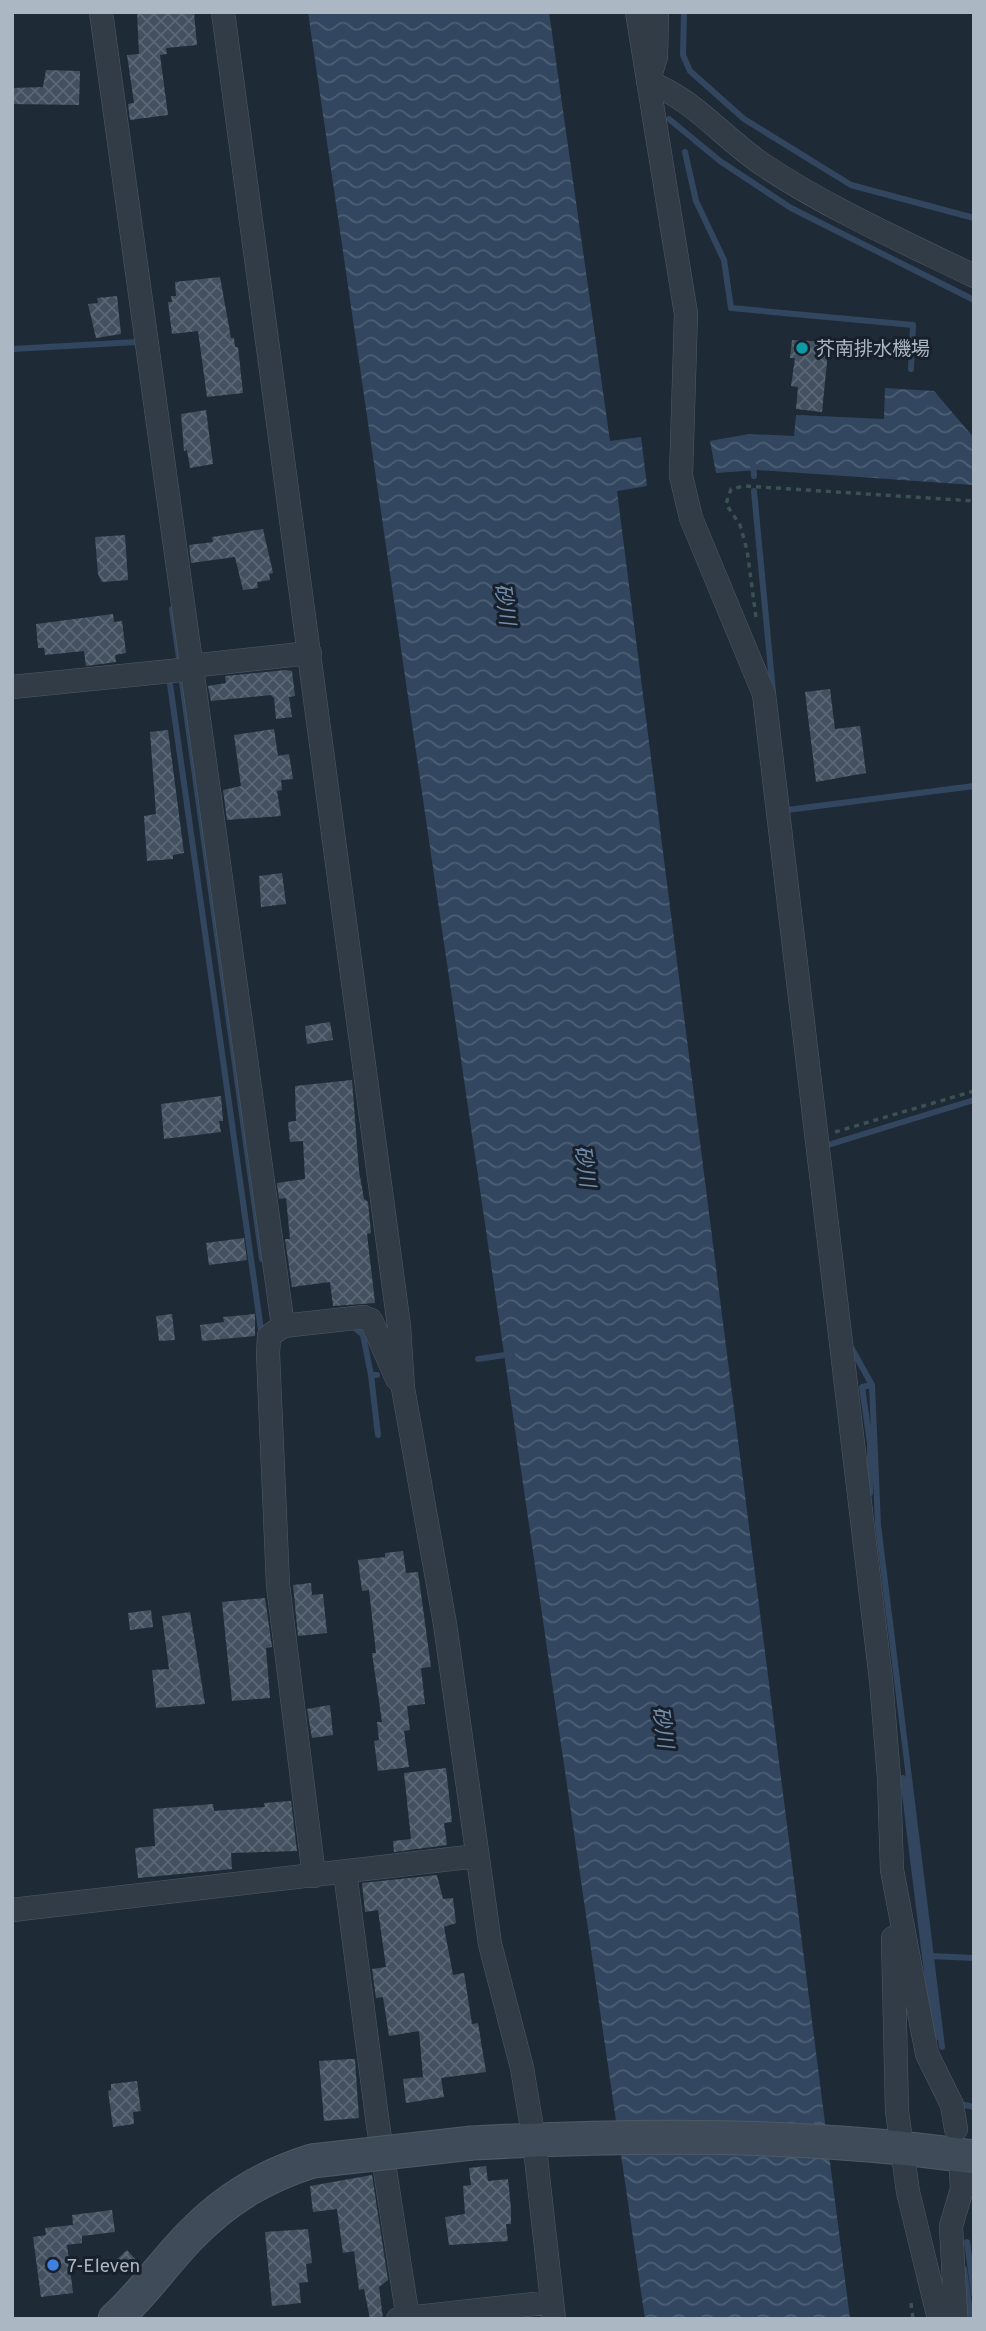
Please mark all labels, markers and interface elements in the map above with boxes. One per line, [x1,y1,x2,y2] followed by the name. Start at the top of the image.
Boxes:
[816,338,930,362] place label: 芥南排水機場
[794,340,810,356] marker: 芥南排水機場
[487,582,520,629] water label: 砂川
[567,1144,600,1191] water label: 砂川
[645,1705,678,1752] water label: 砂川
[67,2255,140,2279] place label: 7-Eleven
[45,2257,61,2273] marker: 7-Eleven

